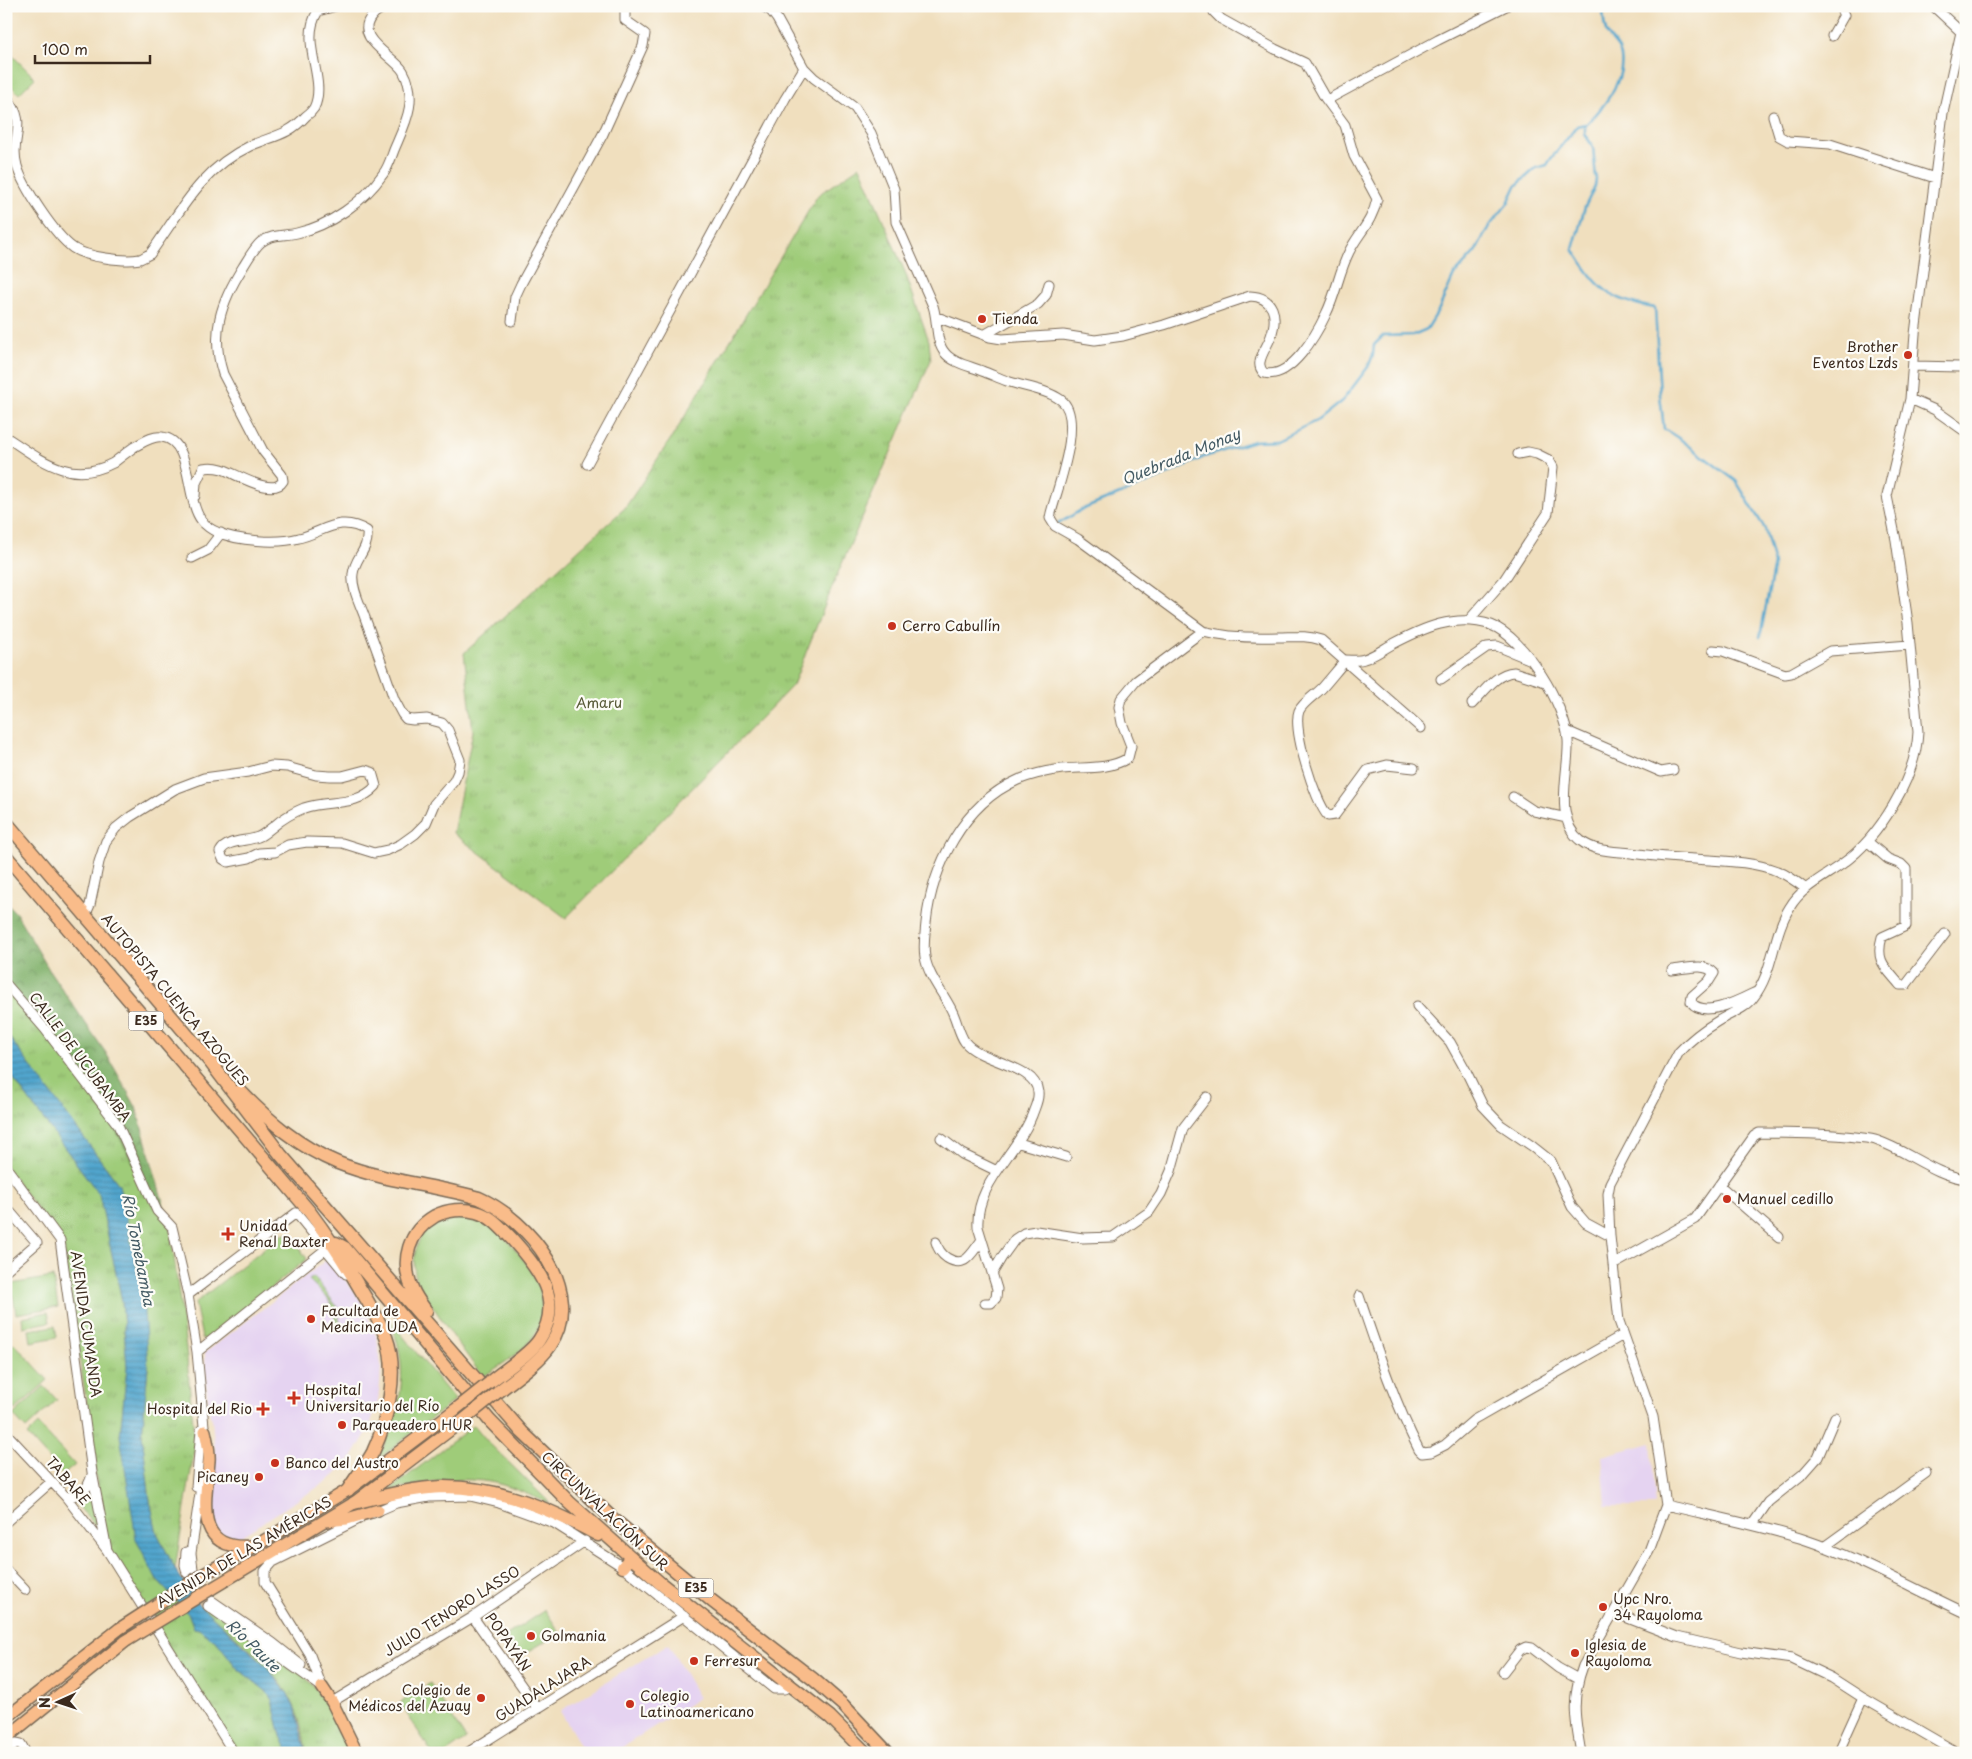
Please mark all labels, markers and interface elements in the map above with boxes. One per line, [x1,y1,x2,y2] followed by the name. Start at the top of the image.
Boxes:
[35,32,150,64] scale bar
[42,37,88,60] text: 100 m
[992,308,1038,329] place label: Tienda
[976,313,988,325] marker: Tienda
[1813,336,1898,373] place label: Brother Eventos Lzds
[1902,349,1914,361] marker: Brother Eventos Lzds
[1118,421,1245,490] water label: Quebrada Monay
[902,615,1000,636] place label: Cerro Cabullín
[886,620,898,632] marker: Cerro Cabullín
[576,692,622,713] park label: Amaru
[97,909,254,1091] street label: AUTOPISTA CUENCA AZOGUES
[25,987,137,1126] street label: CALLE DE UCUBAMBA
[128,1011,164,1030] road number: E35
[1737,1188,1834,1209] place label: Manuel cedillo
[117,1191,162,1309] water label: Río Tomebamba
[1721,1193,1733,1205] marker: Manuel cedillo
[239,1215,328,1252] place label: Unidad Renal Baxter
[221,1227,235,1241] marker: Unidad Renal Baxter
[66,1249,107,1398] street label: AVENIDA CUMANDA
[321,1300,418,1337] place label: Facultad de Medicina UDA
[305,1313,317,1325] marker: Facultad de Medicina UDA
[305,1379,439,1416] place label: Hospital Universitario del Río
[287,1391,301,1405] marker: Hospital Universitario del Río
[147,1398,252,1419] place label: Hospital del Rio
[256,1402,270,1416] marker: Hospital del Rio
[352,1414,472,1435] place label: Parqueadero HUR
[336,1419,348,1431] marker: Parqueadero HUR
[537,1446,674,1575] street label: CIRCUNVALACIÓN SUR
[41,1452,95,1510] street label: TABARE
[285,1452,399,1473] place label: Banco del Austro
[269,1457,281,1469] marker: Banco del Austro
[197,1466,249,1487] place label: Picaney
[253,1471,265,1483] marker: Picaney
[152,1491,335,1612] street label: AVENIDA DE LAS AMÉRICAS
[380,1560,524,1661] street label: JULIO TENORO LASSO
[678,1579,714,1598] road number: E35
[1613,1588,1703,1625] place label: Upc Nro. 34 Rayoloma
[1597,1601,1609,1613] marker: Upc Nro. 34 Rayoloma
[480,1608,536,1675] street label: POPAYÁN
[222,1613,287,1677] water label: Río Paute
[541,1625,606,1646] place label: Golmania
[525,1630,537,1642] marker: Golmania
[1585,1634,1652,1671] place label: Iglesia de Rayoloma
[1569,1647,1581,1659] marker: Iglesia de Rayoloma
[491,1650,595,1726] street label: GUADALAJARA
[704,1650,760,1671] place label: Ferresur
[688,1655,700,1667] marker: Ferresur
[32,1676,82,1726] north arrow
[348,1679,471,1716] place label: Colegio de Médicos del Azuay
[640,1685,754,1722] place label: Colegio Latinoamericano
[475,1692,487,1704] marker: Colegio de Médicos del Azuay
[34,1697,55,1709] text: N
[624,1698,636,1710] marker: Colegio Latinoamericano

